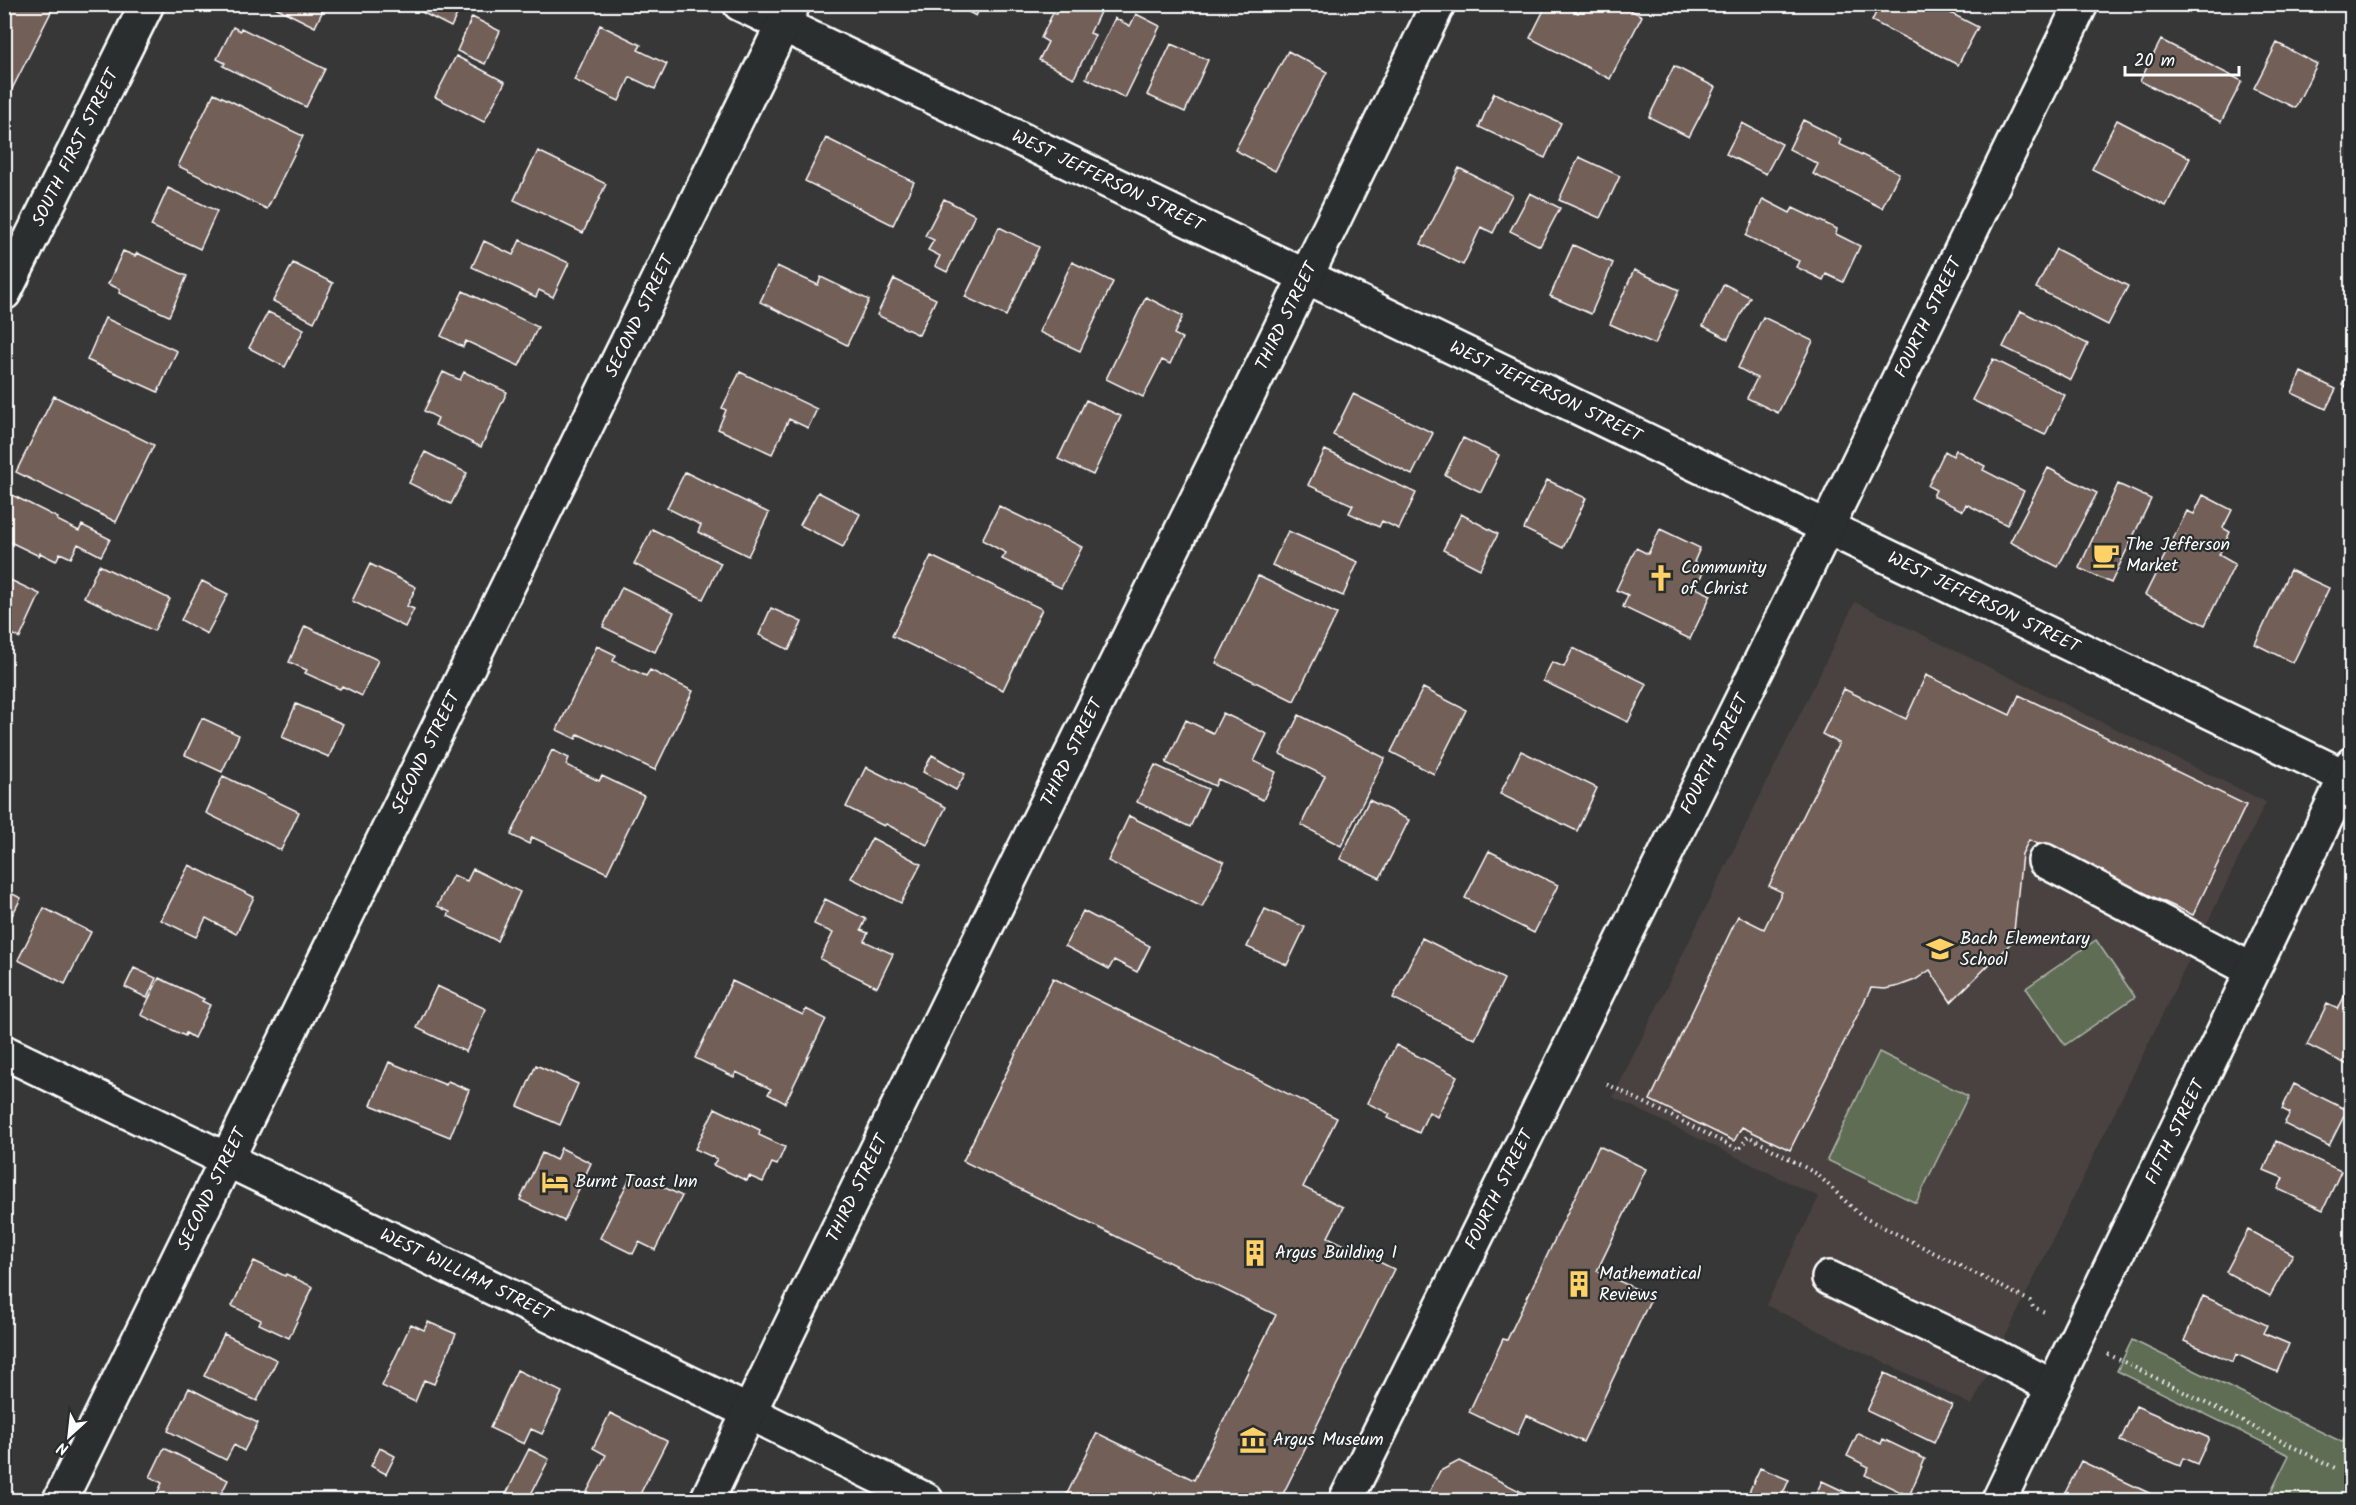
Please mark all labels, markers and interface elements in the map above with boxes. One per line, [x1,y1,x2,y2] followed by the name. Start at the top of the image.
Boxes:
[2125,39,2239,77] scale bar
[2134,47,2175,76] text: 20 m
[25,63,128,232] street label: SOUTH FIRST STREET
[1007,122,1210,240] street label: WEST JEFFERSON STREET
[598,249,683,383] street label: SECOND STREET
[1887,251,1971,383] street label: FOURTH STREET
[1248,256,1326,375] street label: THIRD STREET
[1444,333,1648,451] street label: WEST JEFFERSON STREET
[2126,531,2230,581] place label: The Jefferson Market
[2091,540,2121,570] cafe icon: The Jefferson Market
[1882,544,2086,662] street label: WEST JEFFERSON STREET
[1681,554,1767,604] place label: Community of Christ
[1646,563,1676,593] church icon: Community of Christ
[384,685,469,819] street label: SECOND STREET
[1673,688,1758,819] street label: FOURTH STREET
[1033,692,1112,811] street label: THIRD STREET
[1960,925,2090,975] place label: Bach Elementary School
[1925,934,1955,964] school or university icon: Bach Elementary School
[2138,1073,2214,1190] street label: FIFTH STREET
[170,1122,255,1256] street label: SECOND STREET
[1457,1123,1542,1255] street label: FOURTH STREET
[819,1128,897,1247] street label: THIRD STREET
[540,1167,570,1197] hotel icon: Burnt Toast Inn
[575,1168,698,1197] place label: Burnt Toast Inn
[375,1221,558,1330] street label: WEST WILLIAM STREET
[1240,1238,1270,1268] building icon: Argus Building I
[1275,1239,1397,1268] place label: Argus Building I
[1599,1260,1702,1310] place label: Mathematical Reviews
[1564,1269,1594,1299] building icon: Mathematical Reviews
[39,1406,99,1466] north arrow
[1238,1425,1268,1455] museum icon: Argus Museum
[1273,1426,1384,1455] place label: Argus Museum
[53,1435,73,1461] text: N

